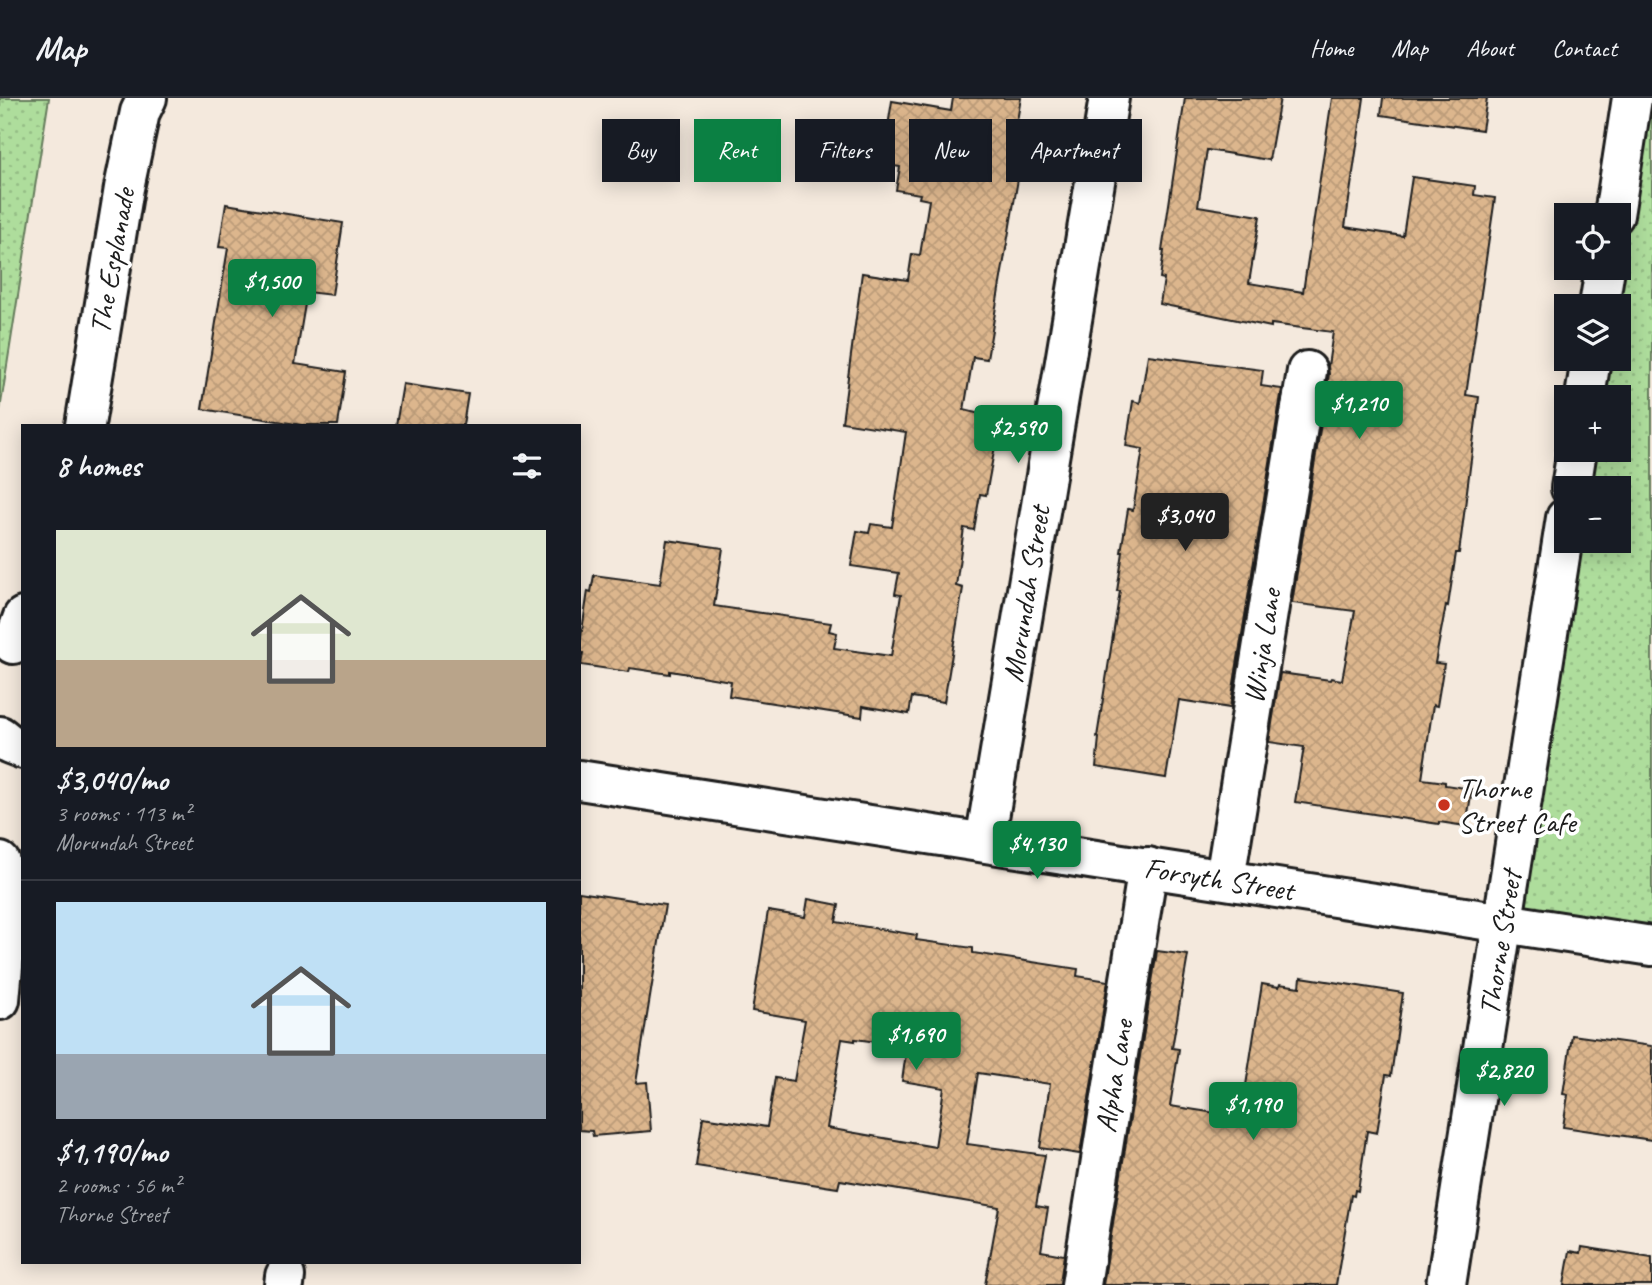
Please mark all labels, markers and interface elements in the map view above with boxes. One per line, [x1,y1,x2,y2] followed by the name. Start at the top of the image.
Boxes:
[35,27,86,69] text: Map
[1310,33,1353,63] text: Home
[1391,33,1428,63] text: Map
[1466,33,1514,63] text: About
[1552,33,1617,63] text: Contact
[602,119,680,182] chip: Buy
[694,119,781,182] chip: Rent
[795,119,895,182] chip: Filters
[909,119,992,182] chip: New
[1006,119,1142,182] chip: Apartment
[81,183,144,337] street label: The Esplanade
[1554,203,1631,553] map controls
[1554,203,1631,280] button: locate
[215,260,329,319] pin: $1,500
[244,267,300,296] text: $1,500
[1554,294,1631,371] button: layers
[1302,382,1416,441] pin: $1,210
[1554,385,1631,462] button: +
[1331,389,1387,418] text: $1,210
[961,406,1075,465] pin: $2,590
[990,413,1046,442] text: $2,590
[56,447,141,485] text: 8 homes
[508,447,546,485] icon: filters
[1554,476,1631,553] button: −
[1128,494,1242,553] pin: $3,040
[993,500,1059,685] street label: Morundah Street
[1157,501,1213,530] text: $3,040
[238,576,364,702] icon: home
[1234,584,1290,706] street label: Winja Lane
[56,761,168,799] text: $3,040/mo
[1458,769,1578,841] place label: Thorne Street Cafe
[1436,797,1452,813] marker: Thorne Street Cafe
[56,799,191,828] text: 3 rooms · 113 m²
[980,822,1094,881] pin: $4,130
[56,828,192,857] text: Morundah Street
[1009,829,1065,858] text: $4,130
[1142,848,1299,910] street label: Forsyth Street
[1470,864,1531,1018] street label: Thorne Street
[238,948,364,1074] icon: home
[859,1012,973,1072] pin: $1,690
[1086,1015,1142,1135] street label: Alpha Lane
[888,1020,944,1049] text: $1,690
[1447,1048,1561,1108] pin: $2,820
[1476,1056,1532,1085] text: $2,820
[1196,1082,1310,1142] pin: $1,190
[1225,1090,1281,1119] text: $1,190
[56,1133,168,1171] text: $1,190/mo
[56,1171,180,1200] text: 2 rooms · 56 m²
[56,1200,168,1229] text: Thorne Street

